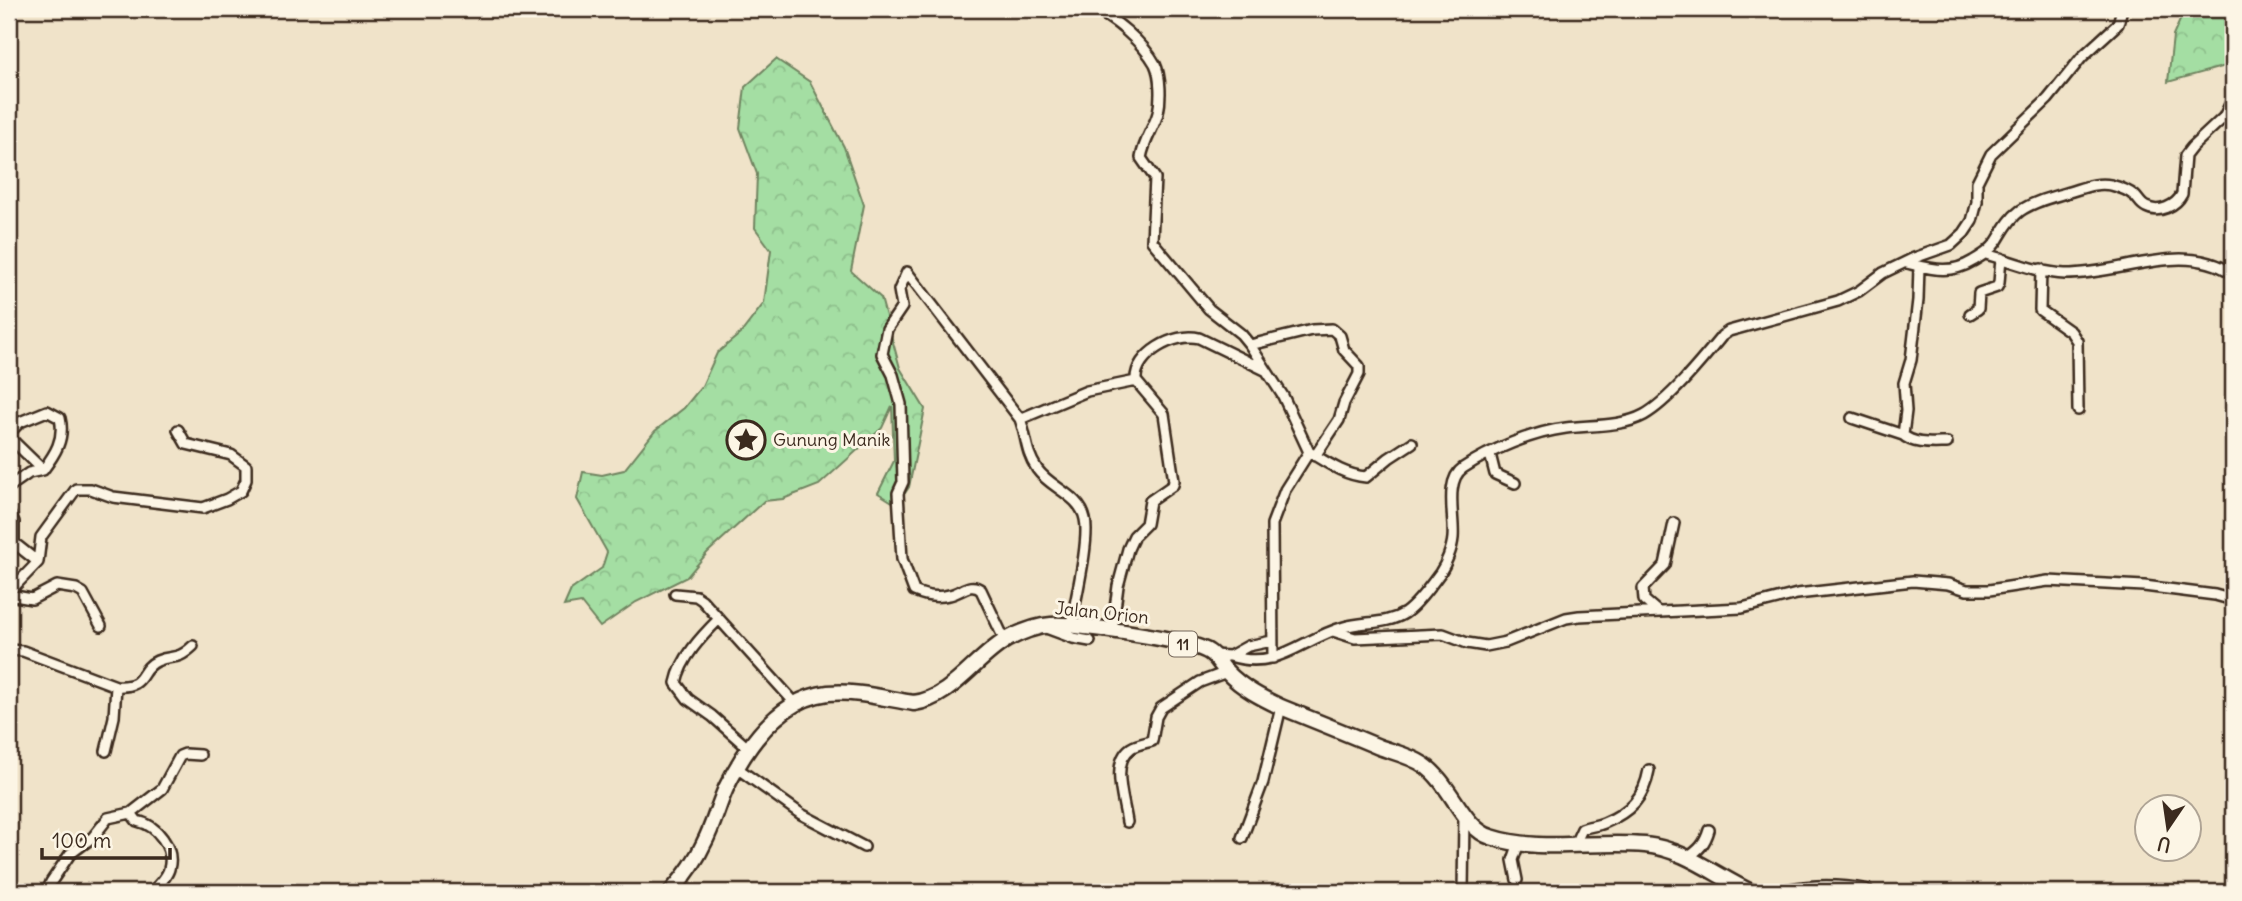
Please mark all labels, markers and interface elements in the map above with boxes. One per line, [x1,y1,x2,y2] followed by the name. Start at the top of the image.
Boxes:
[725,419,767,461] place icon: Gunung Manik
[773,428,891,451] place label: Gunung Manik
[1054,596,1150,629] street label: Jalan Orion
[1169,632,1197,656] road number: 11
[2134,792,2204,862] north arrow
[42,817,170,861] scale bar
[52,827,111,854] text: 100 m
[2155,831,2173,858] text: U

